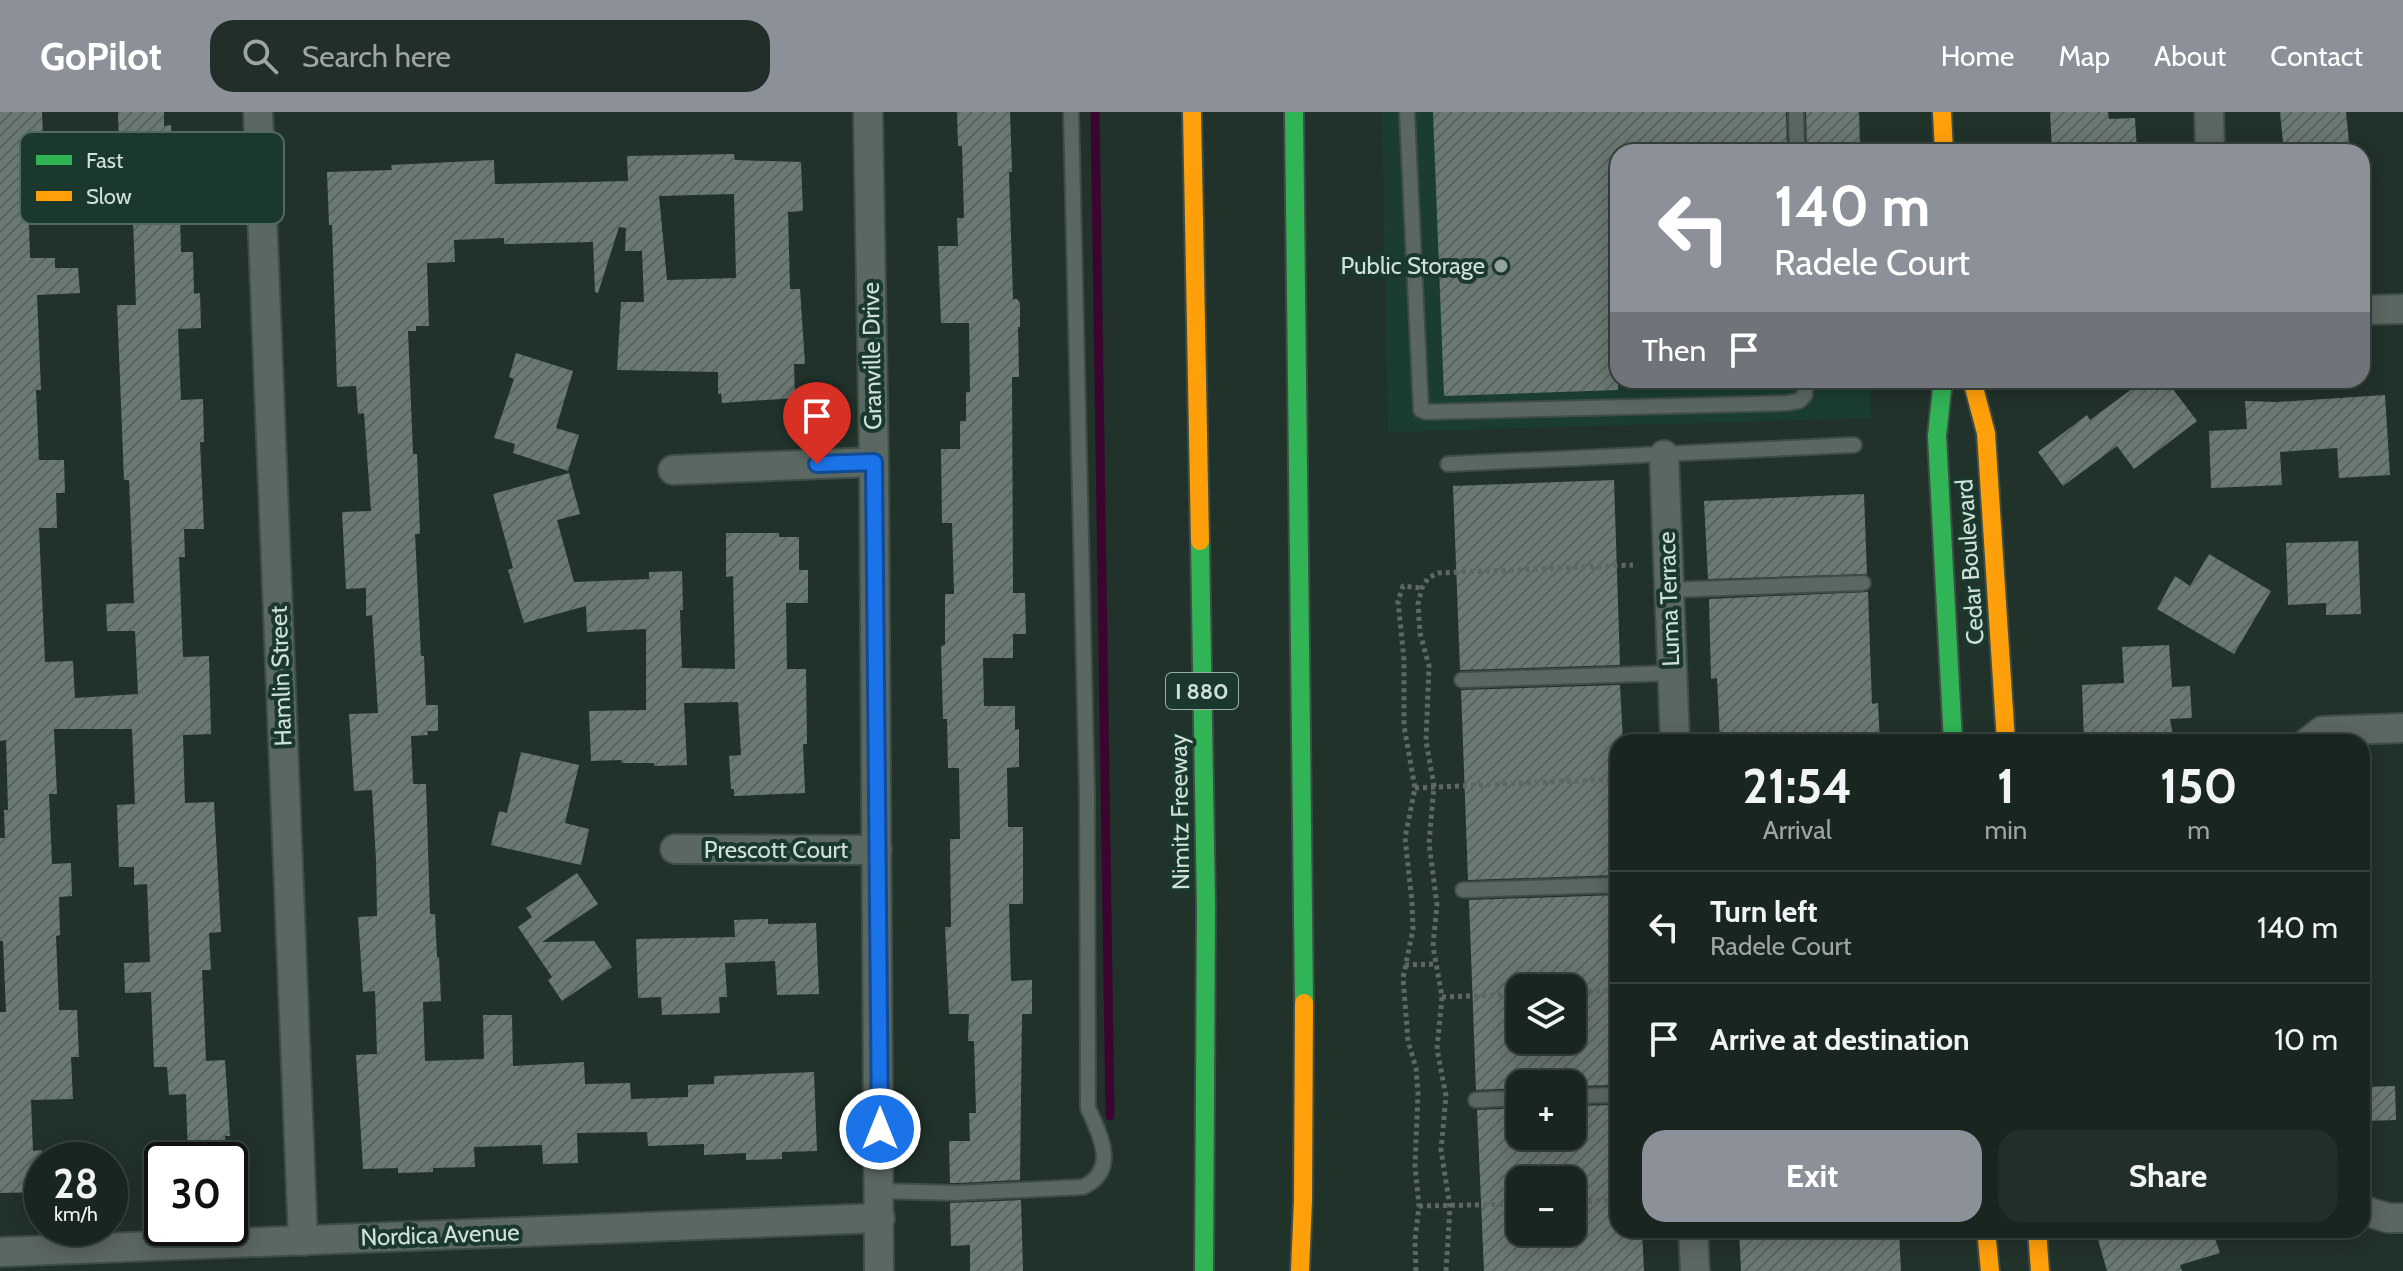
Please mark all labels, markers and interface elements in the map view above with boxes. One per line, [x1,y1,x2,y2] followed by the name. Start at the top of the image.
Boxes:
[210,20,770,92] search box
[40,33,162,80] text: GoPilot
[238,34,282,78] icon: search
[302,38,451,75] text: Search here
[1941,39,2014,73] text: Home
[2058,39,2110,73] text: Map
[2154,39,2226,73] text: About
[2270,39,2363,73] text: Contact
[20,132,284,224] legend
[86,147,124,174] text: Fast
[1774,172,1930,240] text: 140 m
[1642,176,1746,280] icon: left
[86,183,132,210] text: Slow
[1774,240,1970,284] text: Radele Court
[1340,251,1485,280] place label: Public Storage
[1492,257,1510,275] marker: Public Storage
[856,282,887,430] street label: Granville Drive
[1722,328,1766,372] icon: arrive
[1642,332,1706,369] text: Then
[783,382,851,464] pin
[795,394,839,438] icon: arrive
[1949,478,1990,646] street label: Cedar Boulevard
[1652,531,1685,667] street label: Luma Terrace
[264,605,297,747] street label: Hamlin Street
[1166,673,1238,709] road number: I 880
[1164,734,1195,890] street label: Nimitz Freeway
[1743,757,1852,815] text: 21:54
[1997,757,2015,815] text: 1
[2160,757,2237,815] text: 150
[1763,814,1832,846] text: Arrival
[1985,814,2027,846] text: min
[2187,814,2210,846] text: m
[704,835,848,864] street label: Prescott Court
[1710,893,1818,930] text: Turn left
[1642,905,1686,949] icon: left
[2257,909,2338,946] text: 140 m
[1710,930,1852,962] text: Radele Court
[1506,974,1586,1246] map controls
[1506,974,1586,1054] button: layers
[1642,1017,1686,1061] icon: arrive
[1710,1021,1970,1058] text: Arrive at destination
[2274,1021,2338,1058] text: 10 m
[1506,1070,1586,1150] button: +
[838,1087,922,1171] position arrow
[1642,1130,1982,1222] button: Exit
[1998,1130,2338,1222] button: Share
[144,1142,248,1246] speed limit sign: 30
[53,1159,99,1208] text: 28
[1506,1166,1586,1246] button: −
[54,1202,98,1226] text: km/h
[360,1217,520,1252] street label: Nordica Avenue

